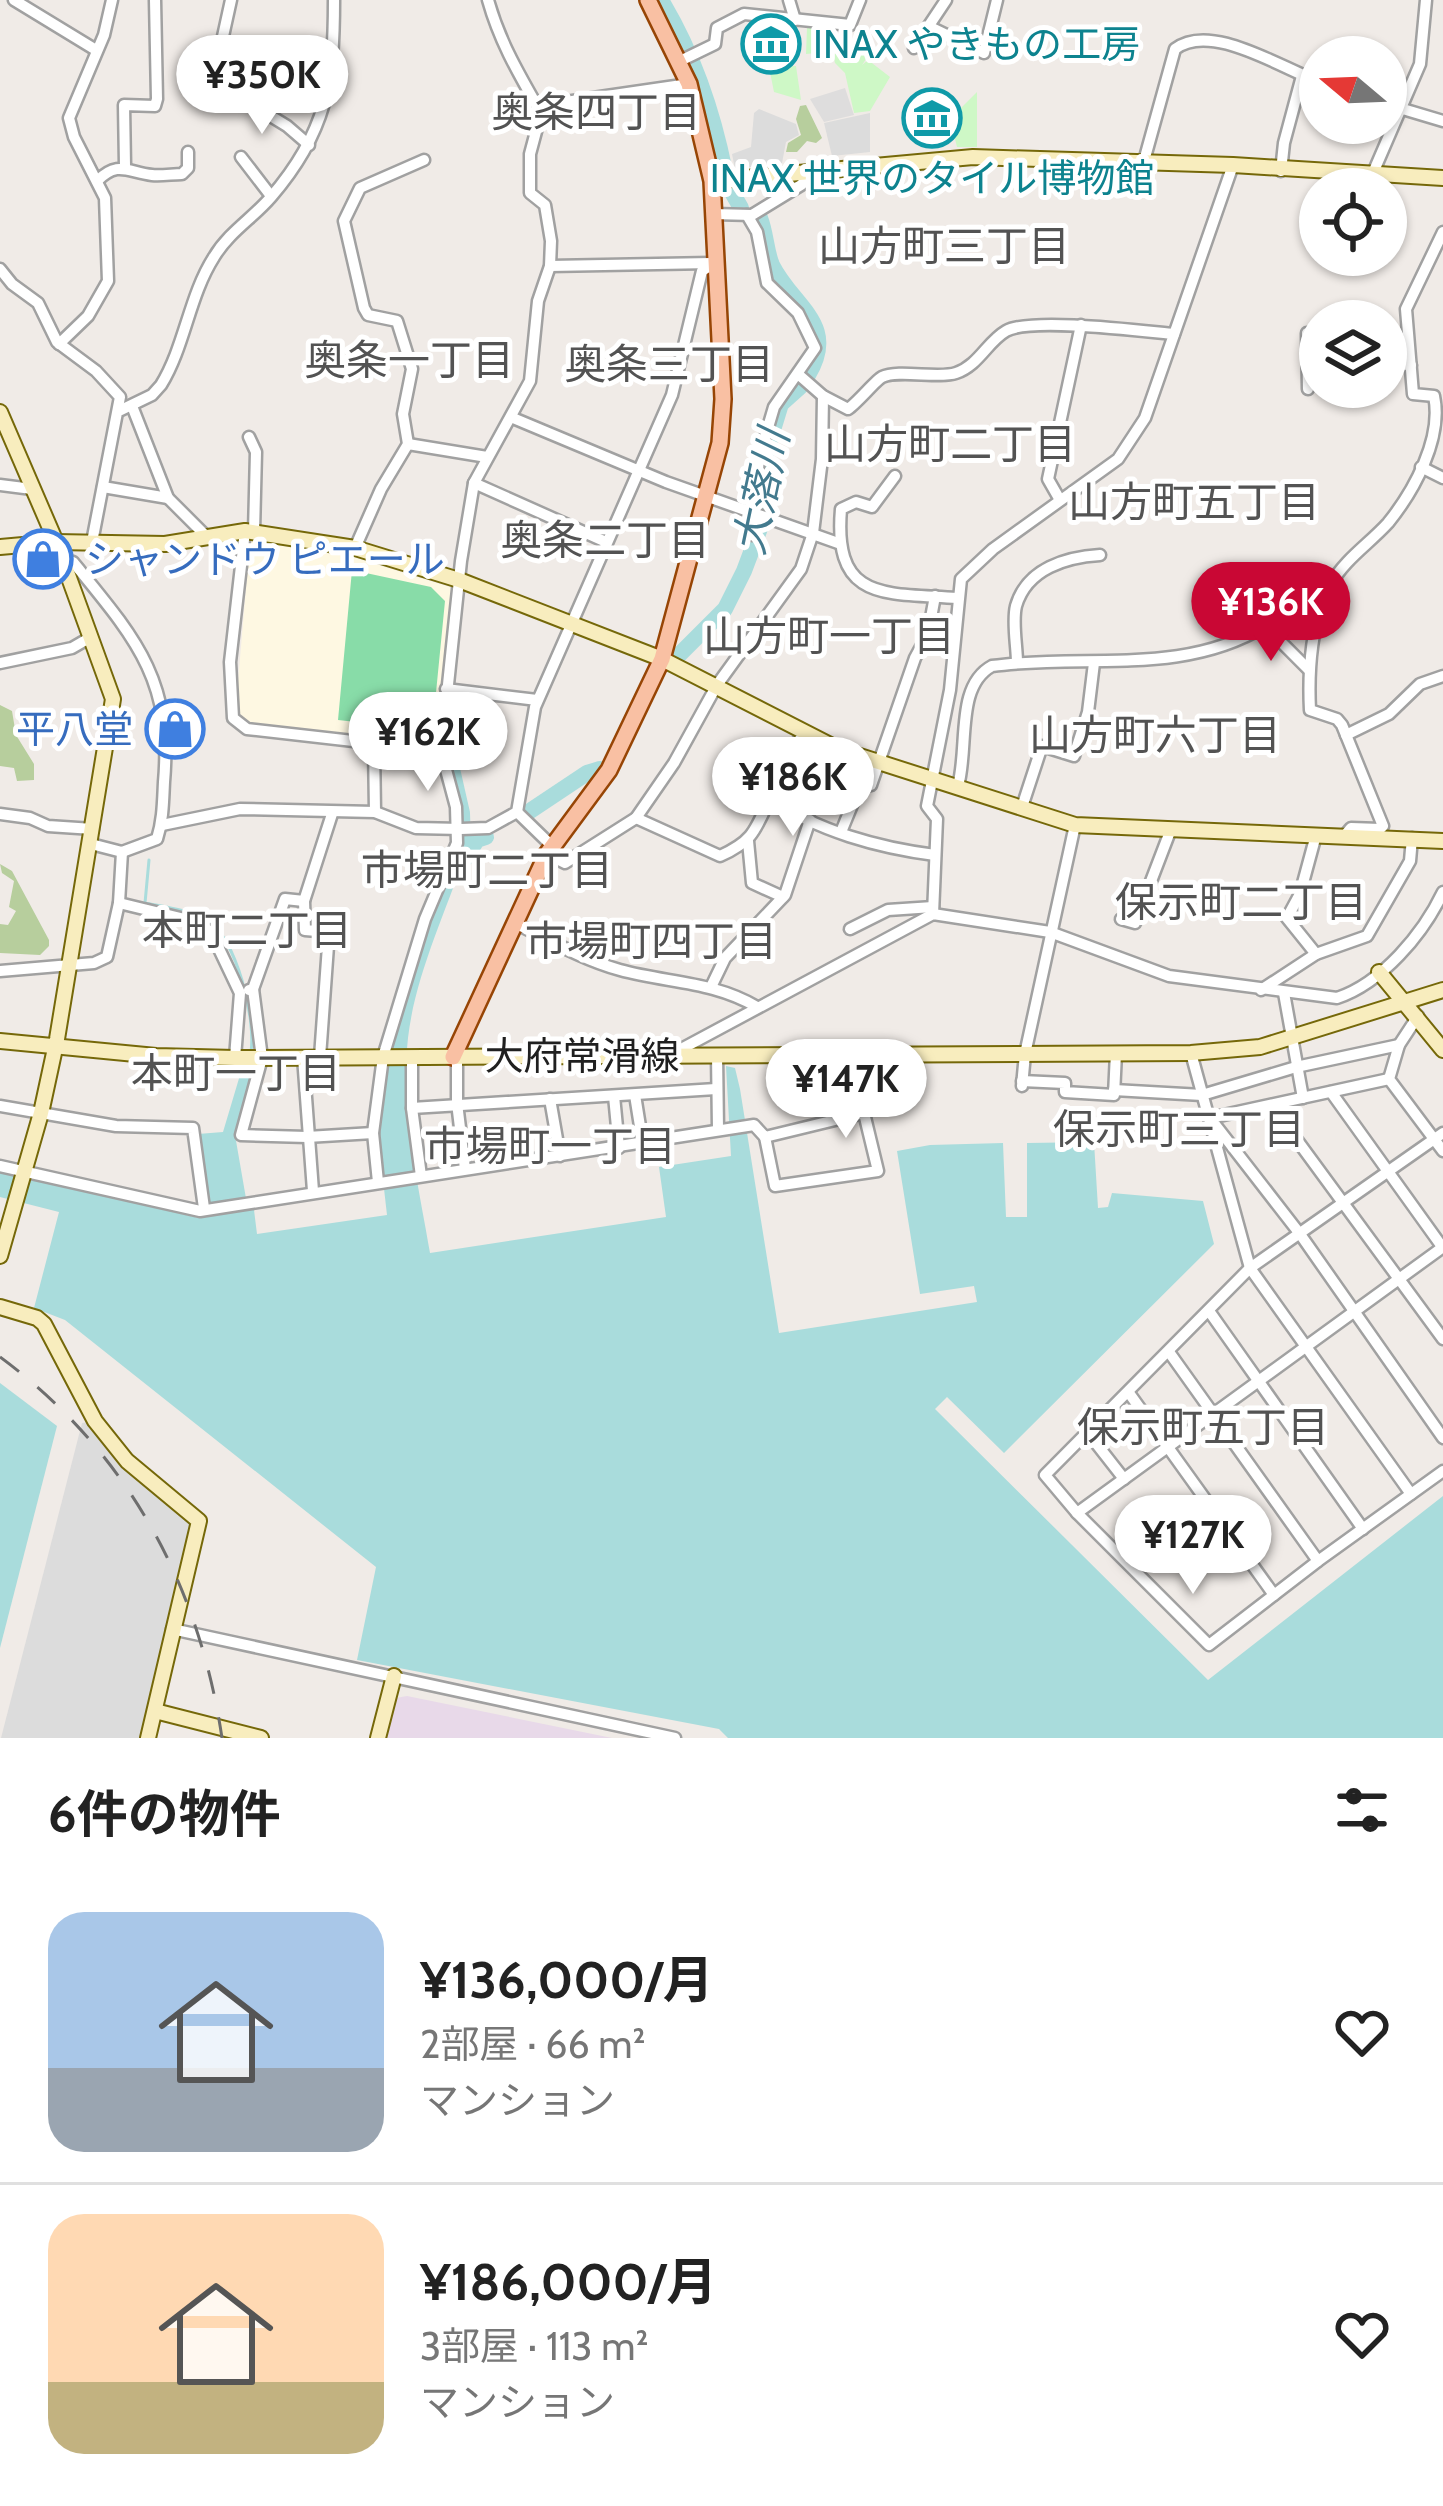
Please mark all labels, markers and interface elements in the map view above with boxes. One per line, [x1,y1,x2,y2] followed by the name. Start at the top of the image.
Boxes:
[740,13,802,75] museum icon: INAX やきもの工房
[813,20,1140,68] place label: INAX やきもの工房
[178,35,346,137] pin: ¥350K
[1299,36,1407,144] north arrow
[1299,36,1407,408] map controls
[203,50,321,98] text: ¥350K
[491,86,701,138] district label: 奥条四丁目
[901,87,963,149] museum icon: INAX 世界のタイル博物館
[710,154,1154,202] place label: INAX 世界のタイル博物館
[1299,168,1407,276] button: locate
[818,220,1070,272] district label: 山方町三丁目
[1299,300,1407,408] button: layers
[304,334,514,386] district label: 奥条一丁目
[564,338,774,390] district label: 奥条三丁目
[824,418,1076,470] district label: 山方町二丁目
[722,421,800,559] water label: 大落川
[1068,476,1320,528] district label: 山方町五丁目
[500,514,710,566] district label: 奥条二丁目
[12,528,74,590] shop icon: シャンドウ ピエール
[85,535,445,583] place label: シャンドウ ピエール
[1187,562,1355,664] pin: ¥136K
[1218,577,1324,625] text: ¥136K
[703,610,955,662] district label: 山方町一丁目
[344,692,512,794] pin: ¥162K
[144,698,206,760] shop icon: 平八堂
[16,705,133,753] place label: 平八堂
[376,707,480,755] text: ¥162K
[1029,709,1281,761] district label: 山方町六丁目
[709,737,877,839] pin: ¥186K
[739,752,847,800] text: ¥186K
[361,844,613,896] district label: 市場町二丁目
[1115,876,1367,928] district label: 保示町二丁目
[142,904,352,956] district label: 本町二丁目
[525,915,777,967] district label: 市場町四丁目
[484,1032,680,1080] street label: 大府常滑線
[762,1039,930,1141] pin: ¥147K
[131,1047,341,1099] district label: 本町一丁目
[793,1054,899,1102] text: ¥147K
[1053,1103,1305,1155] district label: 保示町三丁目
[424,1120,676,1172] district label: 市場町一丁目
[1077,1401,1329,1453] district label: 保示町五丁目
[1109,1495,1277,1597] pin: ¥127K
[1142,1510,1244,1558] text: ¥127K
[1329,1777,1395,1843] icon: filters
[48,1783,281,1845] text: 6件の物件
[420,1949,714,2011] text: ¥136,000/月
[144,1960,288,2104] icon: home
[1329,1999,1395,2065] icon: heart
[420,2020,646,2068] text: 2部屋 · 66 m²
[420,2076,615,2124] text: マンション
[420,2251,717,2313] text: ¥186,000/月
[144,2262,288,2406] icon: home
[1329,2301,1395,2367] icon: heart
[420,2322,648,2370] text: 3部屋 · 113 m²
[420,2378,615,2426] text: マンション

